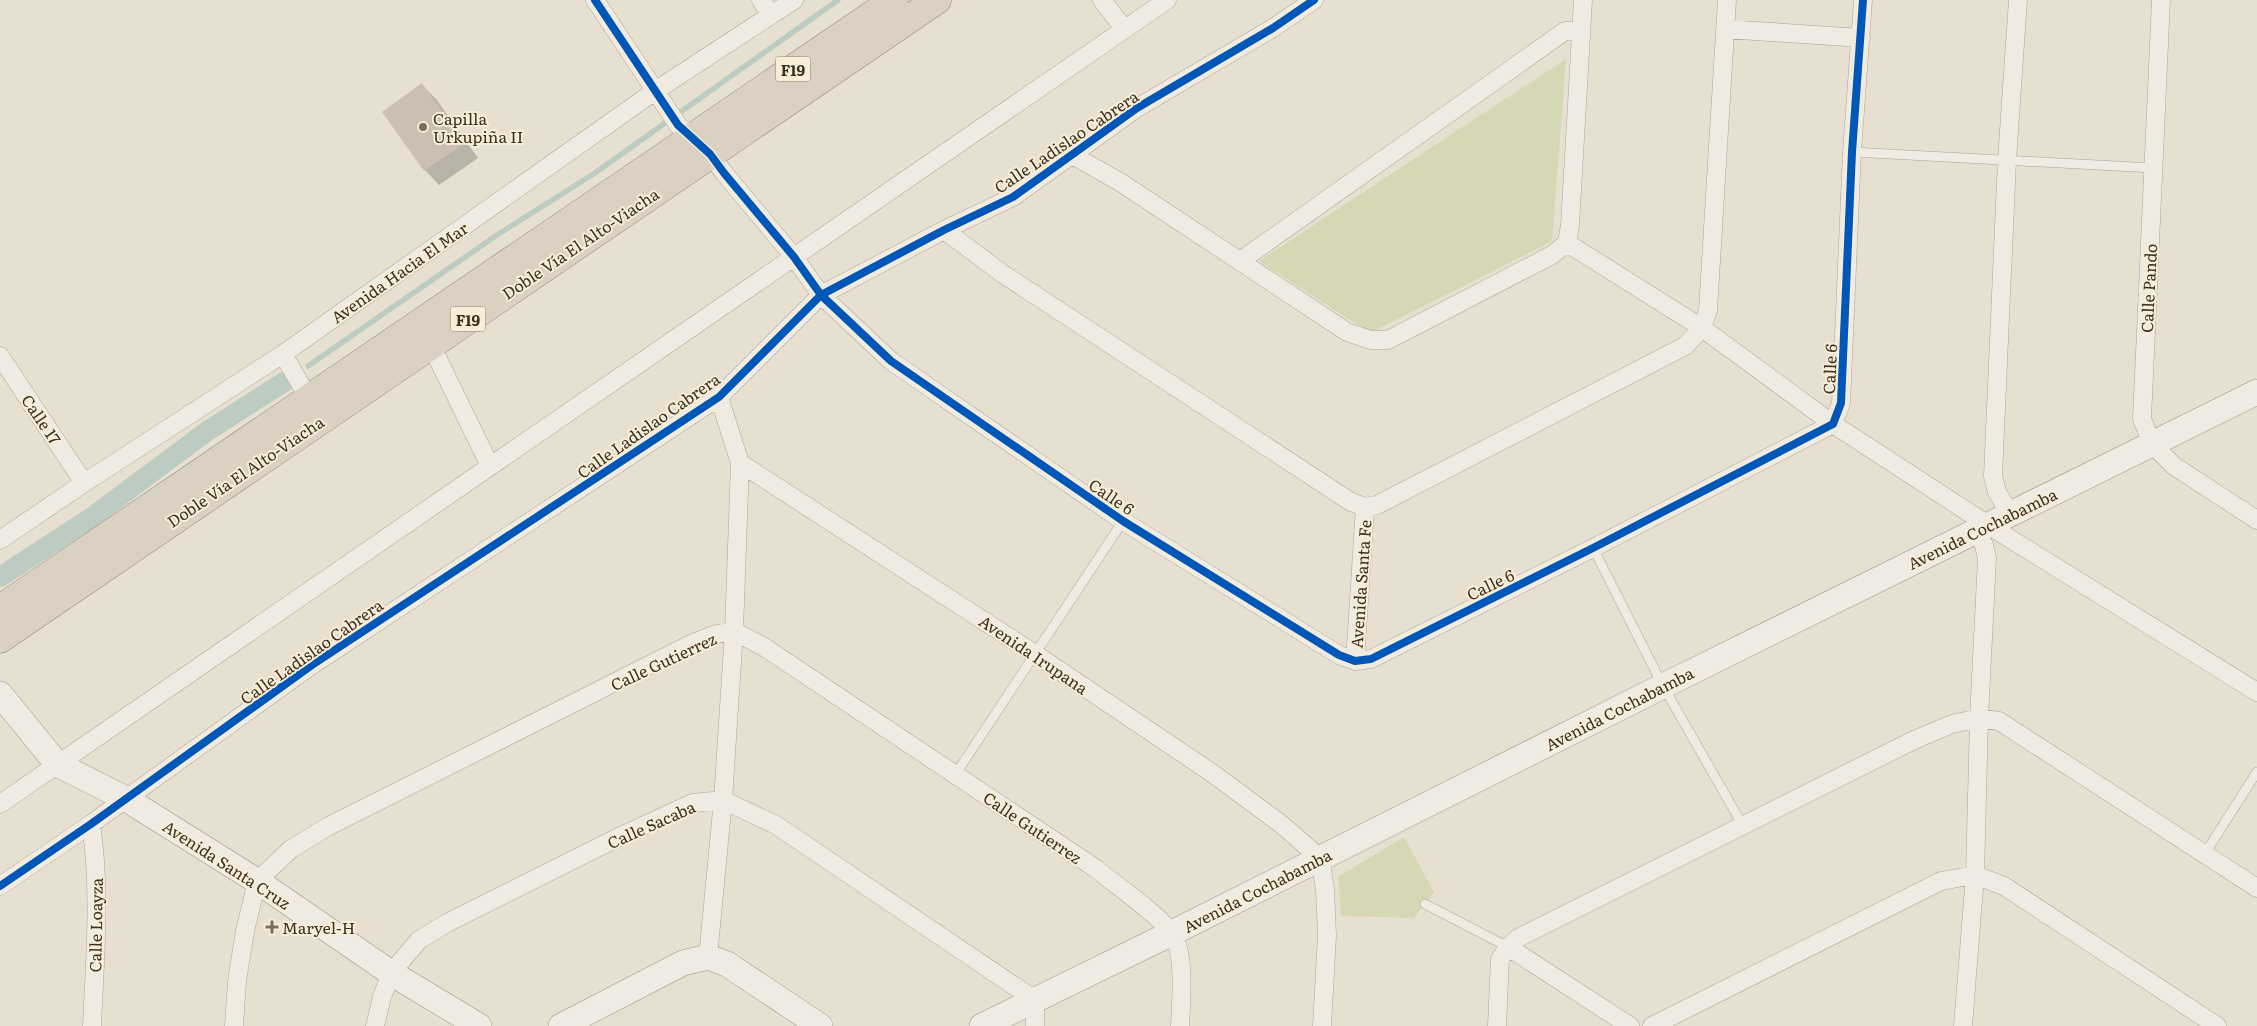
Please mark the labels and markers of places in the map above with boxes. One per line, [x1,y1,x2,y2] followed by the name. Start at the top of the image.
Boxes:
[433,106,523,148] place label: Capilla Urkupiña II
[417,121,429,133] marker: Capilla Urkupiña II
[282,915,355,939] place label: Maryel-H
[266,921,278,933] marker: Maryel-H

